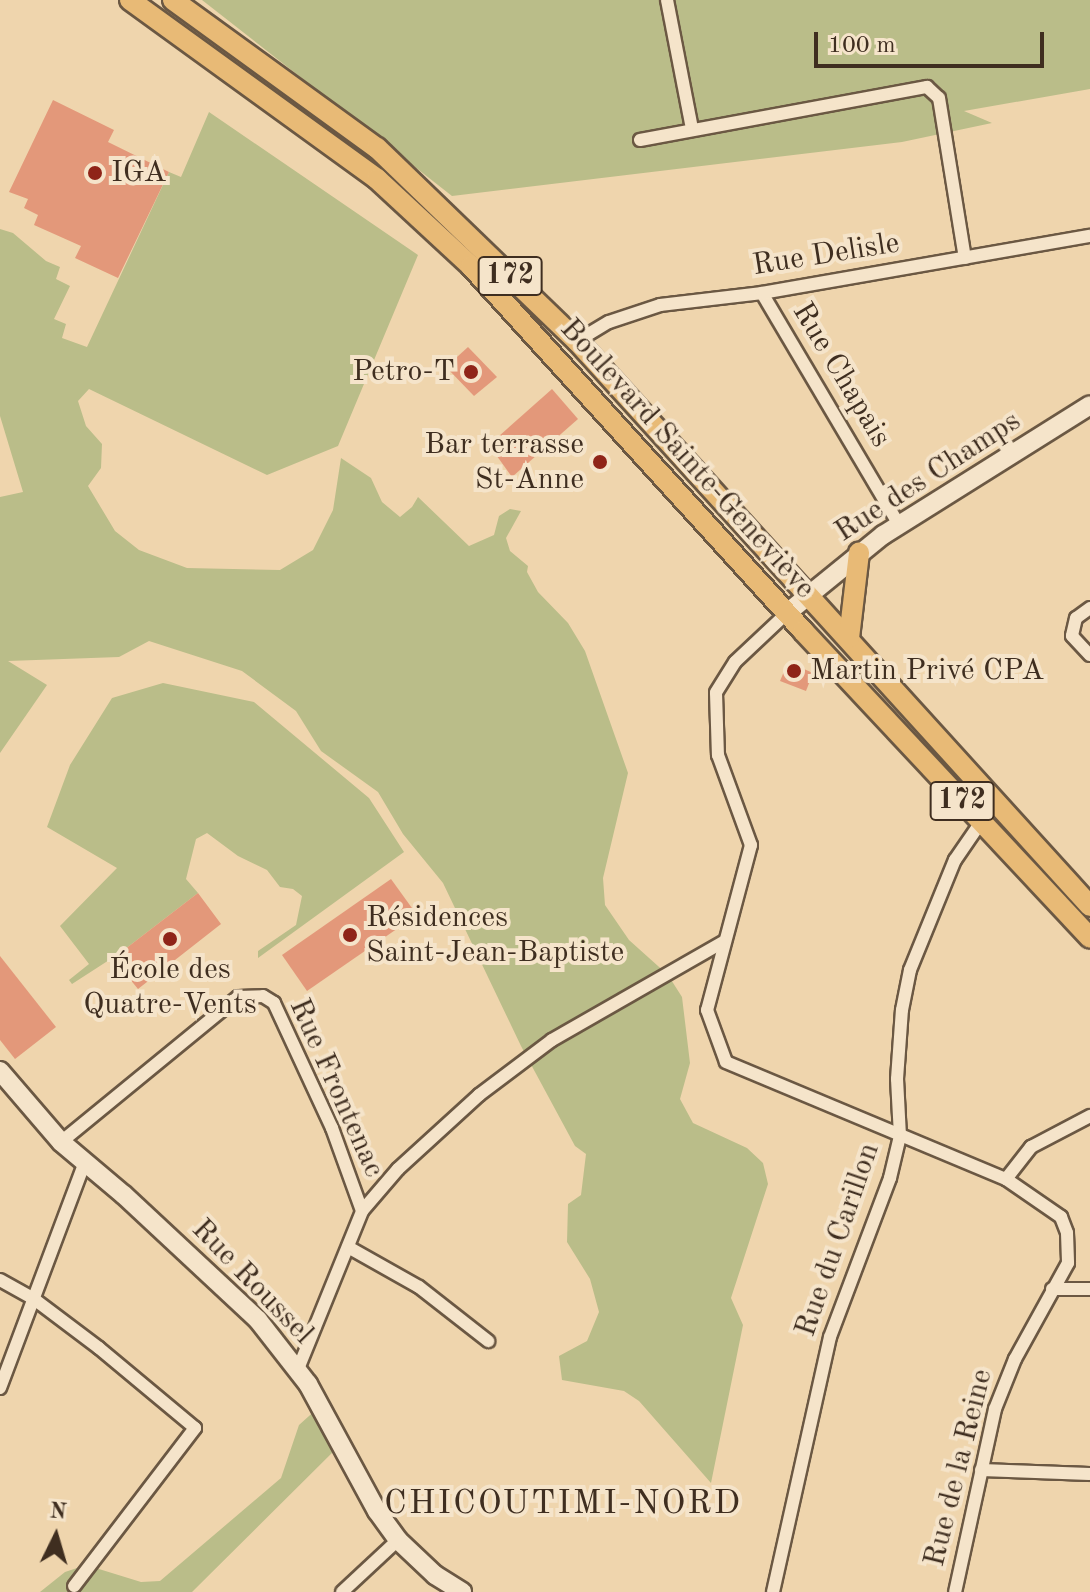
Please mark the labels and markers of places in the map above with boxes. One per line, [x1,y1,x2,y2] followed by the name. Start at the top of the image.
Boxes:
[111,155,166,191] place label: IGA
[86,164,104,182] marker: IGA
[352,354,455,390] place label: Petro-T
[462,363,480,381] marker: Petro-T
[424,427,584,498] place label: Bar terrasse St-Anne
[591,453,609,471] marker: Bar terrasse St-Anne
[810,653,1044,689] place label: Martin Privé CPA
[785,662,803,680] marker: Martin Privé CPA
[366,900,624,970] place label: Résidences Saint-Jean-Baptiste
[341,926,359,944] marker: Résidences Saint-Jean-Baptiste
[161,930,179,948] marker: École des Quatre-Vents
[83,952,257,1022] place label: École des Quatre-Vents

